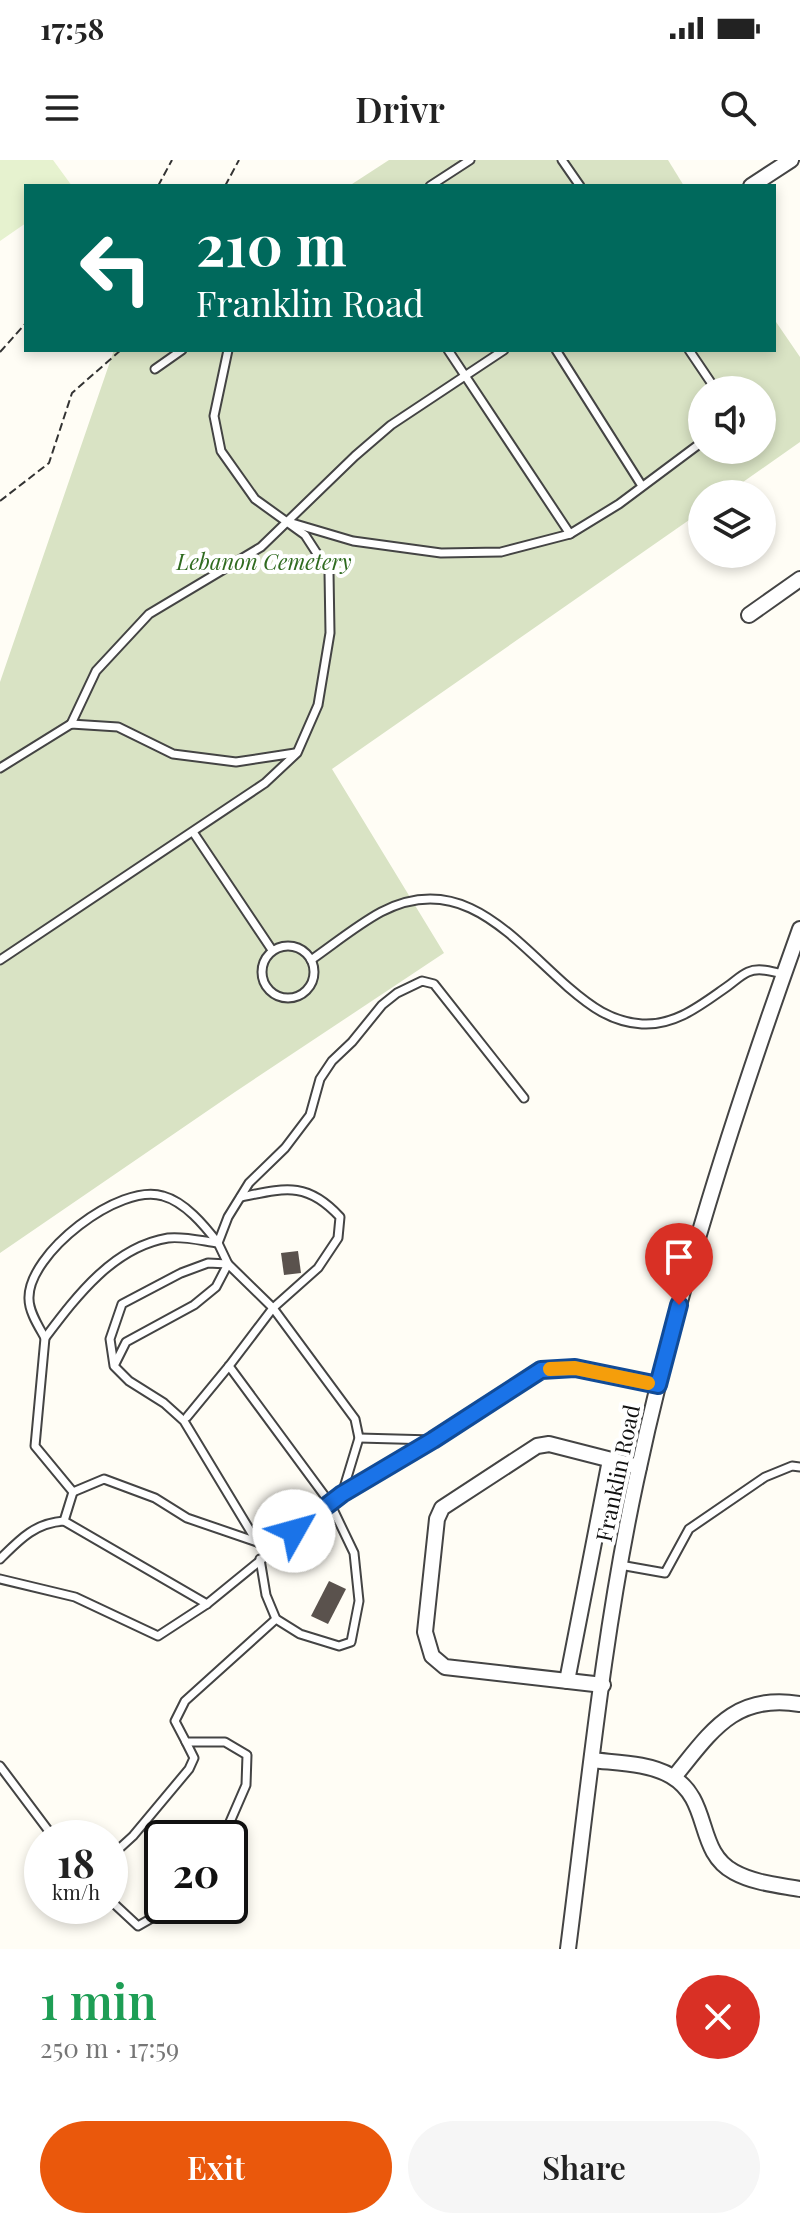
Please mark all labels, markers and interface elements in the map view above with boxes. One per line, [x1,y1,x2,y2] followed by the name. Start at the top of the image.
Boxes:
[40,8,104,48] text: 17:58
[355,84,445,132] text: Drivr
[40,86,84,130] icon: menu
[716,86,760,130] icon: search
[196,206,347,281] text: 210 m
[64,216,168,320] icon: left
[196,278,424,326] text: Franklin Road
[688,376,776,568] map controls
[688,376,776,464] button: sound
[688,480,776,568] button: layers
[176,546,352,576] park label: Lebanon Cemetery
[645,1223,713,1305] pin
[657,1235,701,1279] icon: arrive
[588,1402,646,1544] street label: Franklin Road
[252,1489,336,1573] position arrow
[144,1820,248,1924] speed limit sign: 20
[57,1835,95,1888] text: 18
[52,1878,100,1905] text: km/h
[40,1968,157,2032] text: 1 min
[676,1975,760,2059] button: close
[40,2030,179,2065] text: 250 m · 17:59
[40,2121,392,2213] button: Exit
[408,2121,760,2213] button: Share

